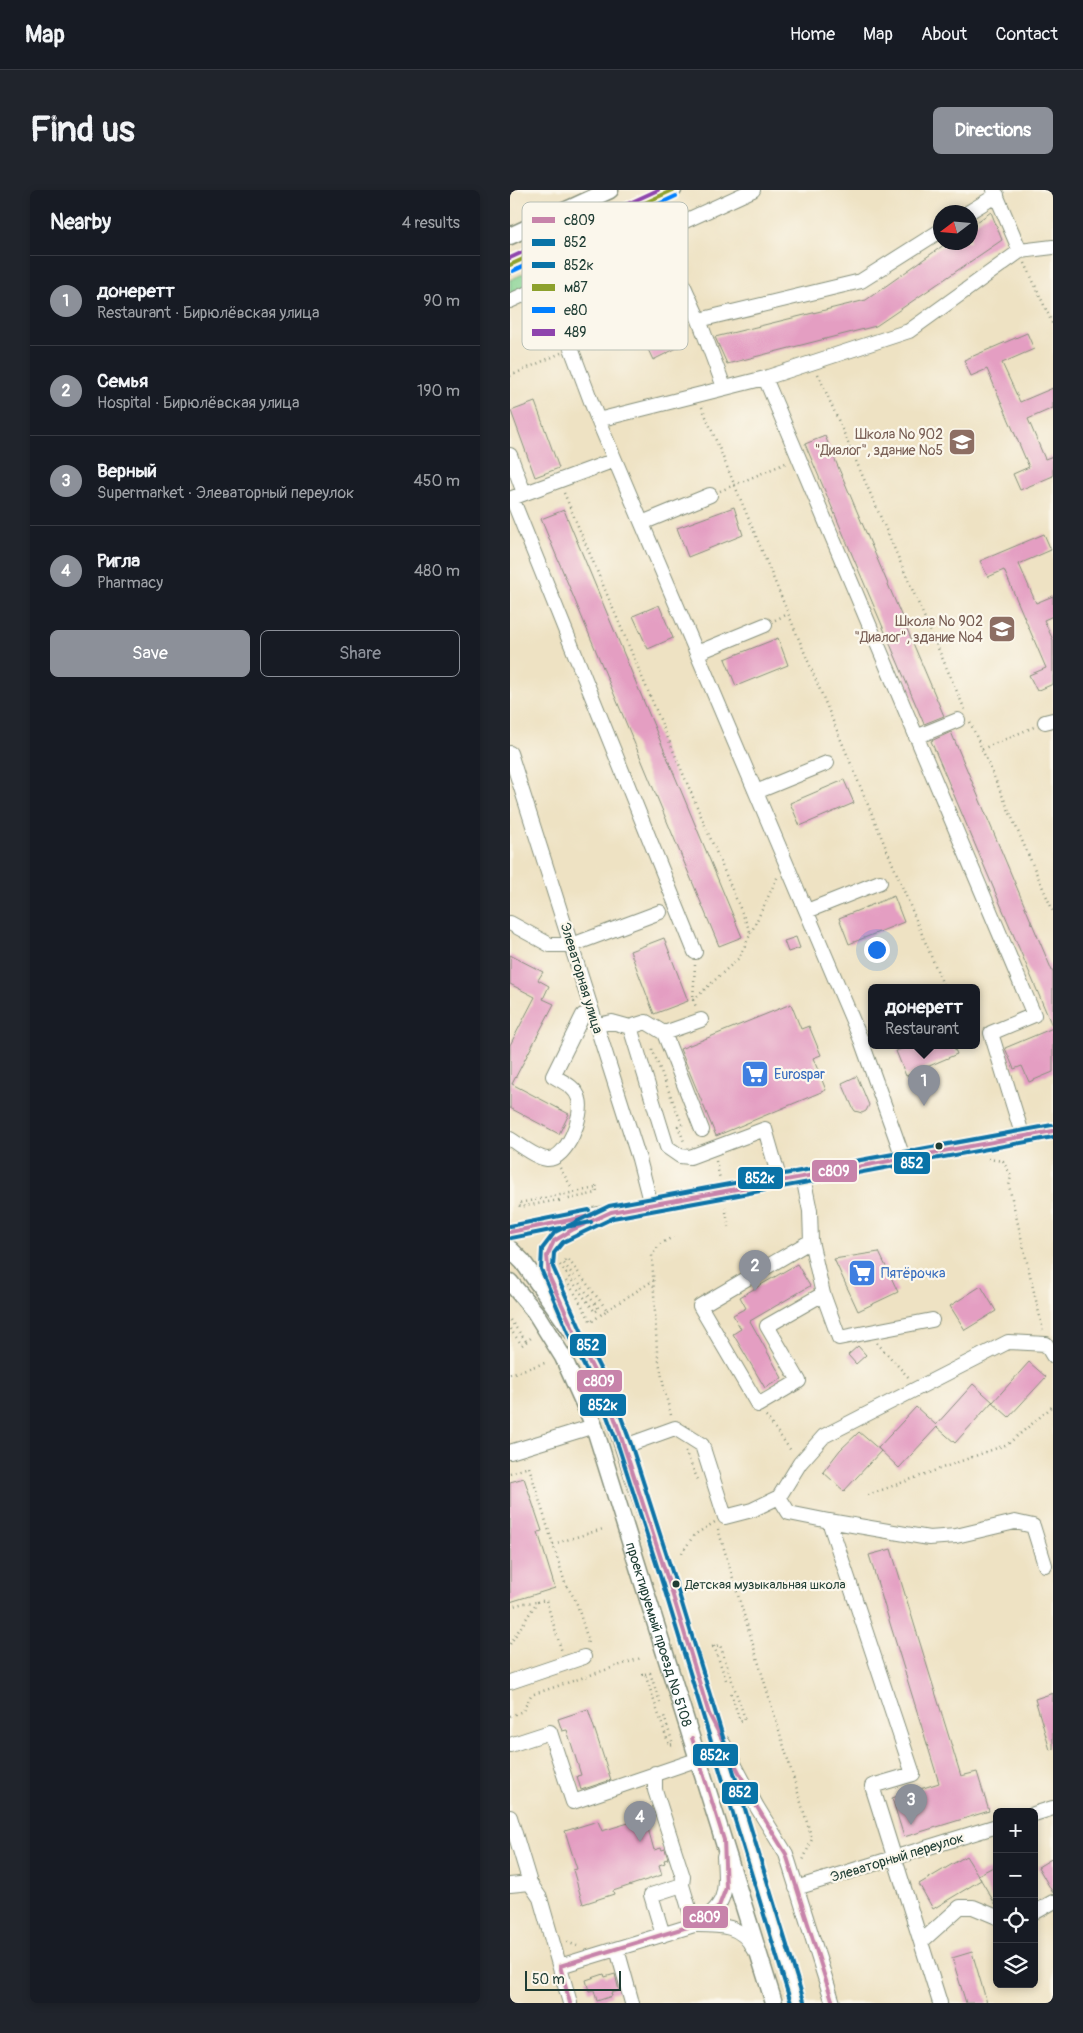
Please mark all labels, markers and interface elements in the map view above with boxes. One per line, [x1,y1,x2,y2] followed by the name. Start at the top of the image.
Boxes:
[25,20,65,49] text: Map
[790,23,835,46] text: Home
[863,23,893,46] text: Map
[921,23,967,46] text: About
[995,23,1058,46] text: Contact
[933,107,1053,154] button: Directions
[30,108,135,152] text: Find us
[522,202,688,350] legend
[933,205,978,250] north arrow
[50,209,111,236] text: Nearby
[564,212,595,229] text: с809
[402,213,460,233] text: 4 results
[564,234,587,251] text: 852
[564,257,594,274] text: 852к
[97,279,175,303] text: донеретт
[564,279,588,296] text: м87
[63,291,69,311] text: 1
[423,291,460,311] text: 90 m
[564,302,588,319] text: е80
[97,303,319,323] text: Restaurant · Бирюлёвская улица
[564,324,586,341] text: 489
[97,369,148,393] text: Семья
[62,381,70,401] text: 2
[417,381,460,401] text: 190 m
[97,393,299,413] text: Hospital · Бирюлёвская улица
[815,426,943,459] place label: Школа № 902 "Диалог", здание №5
[947,427,977,457] school or university icon: Школа № 902 "Диалог", здание №5
[97,459,157,483] text: Верный
[62,471,70,491] text: 3
[413,471,460,491] text: 450 m
[97,483,354,503] text: Supermarket · Элеваторный переулок
[97,549,140,573] text: Ригла
[61,561,71,581] text: 4
[414,561,460,581] text: 480 m
[97,573,163,593] text: Pharmacy
[854,613,983,646] place label: Школа № 902 "Диалог", здание №4
[987,614,1017,644] school or university icon: Школа № 902 "Диалог", здание №4
[50,630,250,677] button: Save
[260,630,460,677] button: Share
[557,921,606,1036] street label: Элеваторная улица
[864,937,890,963] your location
[868,984,980,1049] popup
[885,995,963,1019] text: донеретт
[885,1019,959,1039] text: Restaurant
[740,1059,770,1089] supermarket icon: Eurospar
[908,1065,940,1106] pin: 1
[774,1066,825,1083] place label: Eurospar
[934,1141,944,1151] unlabelled marker
[893,1151,931,1175] line badge: 852
[901,1155,923,1172] text: 852
[811,1159,858,1183] line badge: с809
[818,1163,849,1180] text: с809
[737,1166,784,1190] line badge: 852к
[745,1170,775,1187] text: 852к
[739,1250,771,1291] pin: 2
[847,1258,877,1288] supermarket icon: Пятёрочка
[881,1265,945,1282] place label: Пятёрочка
[569,1333,607,1357] line badge: 852
[577,1337,599,1354] text: 852
[576,1369,623,1393] line badge: с809
[583,1373,614,1390] text: с809
[579,1393,627,1417] line badge: 852к
[588,1397,618,1414] text: 852к
[622,1540,695,1729] street label: проектируемый проезд № 5108
[684,1577,846,1593] place label: Детская музыкальная школа
[671,1579,681,1589] marker: Детская музыкальная школа
[692,1743,739,1767] line badge: 852к
[700,1747,730,1764] text: 852к
[721,1781,759,1805] line badge: 852
[729,1784,751,1801] text: 852
[895,1784,927,1825] pin: 3
[624,1801,656,1842] pin: 4
[993,1808,1038,1988] map controls
[993,1808,1038,1853] button: +
[828,1829,966,1886] street label: Элеваторный переулок
[993,1853,1038,1898] button: −
[993,1898,1038,1943] button: locate
[682,1905,729,1929] line badge: с809
[689,1909,720,1926] text: с809
[993,1943,1038,1988] button: layers
[525,1968,621,1991] scale bar
[532,1971,565,1988] text: 50 m

